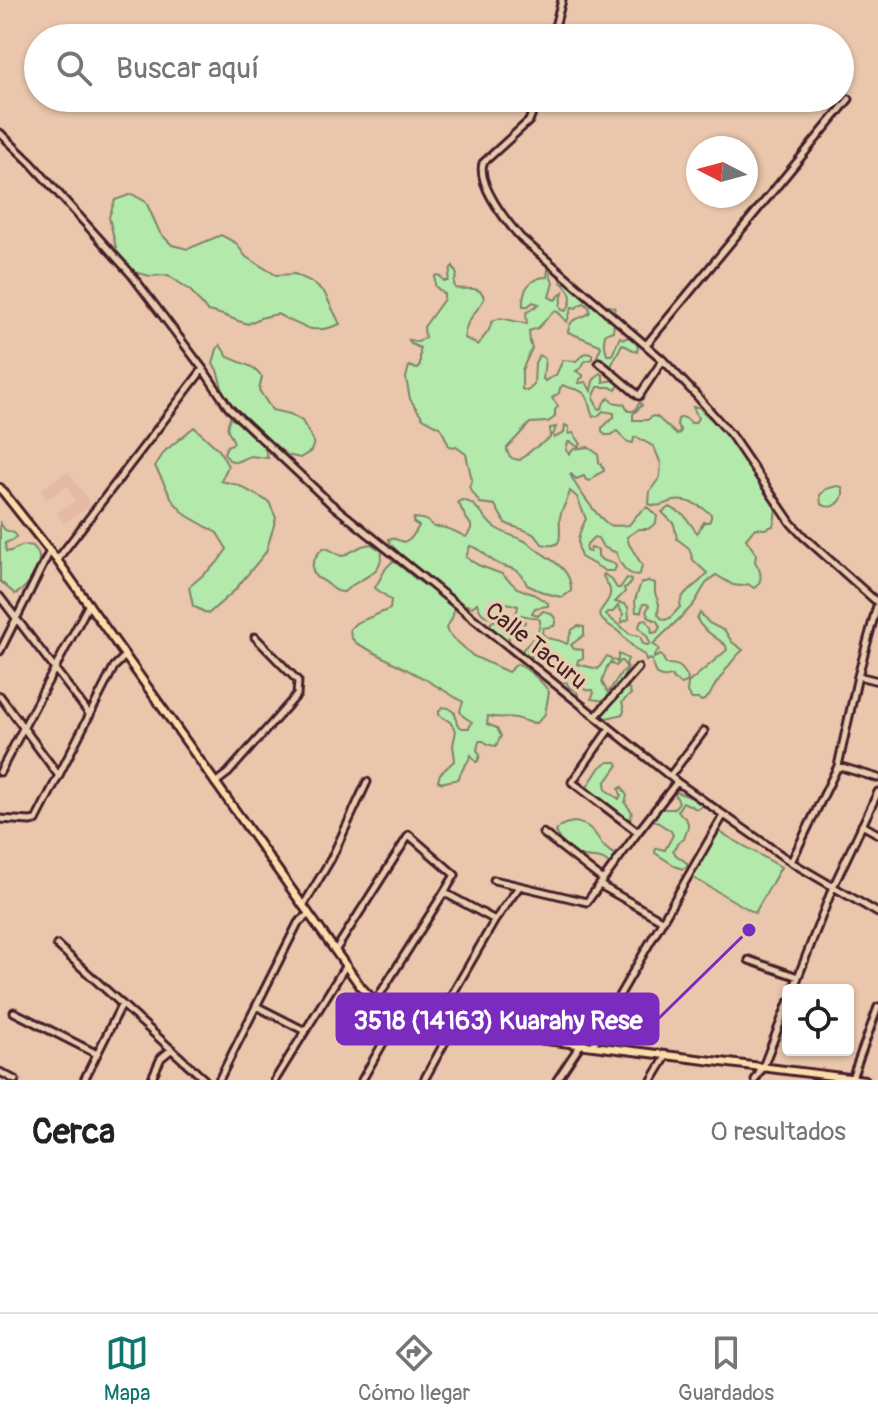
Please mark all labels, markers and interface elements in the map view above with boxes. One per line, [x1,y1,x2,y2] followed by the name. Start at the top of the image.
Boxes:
[24,24,854,112] search box
[52,46,96,90] icon: search
[116,50,259,87] text: Buscar aquí
[686,136,758,208] north arrow
[479,596,593,696] street label: Calle Tacuru
[782,984,854,1056] map controls
[782,984,854,1056] button: locate
[337,994,658,1044] callout: 3518 (14163) Kuarahy Rese
[353,1005,644,1037] text: 3518 (14163) Kuarahy Rese
[32,1111,115,1154] text: Cerca
[710,1116,846,1148] text: 0 resultados
[104,1331,150,1407] tab: Mapa
[358,1331,470,1407] tab: Cómo llegar
[678,1331,774,1407] tab: Guardados

